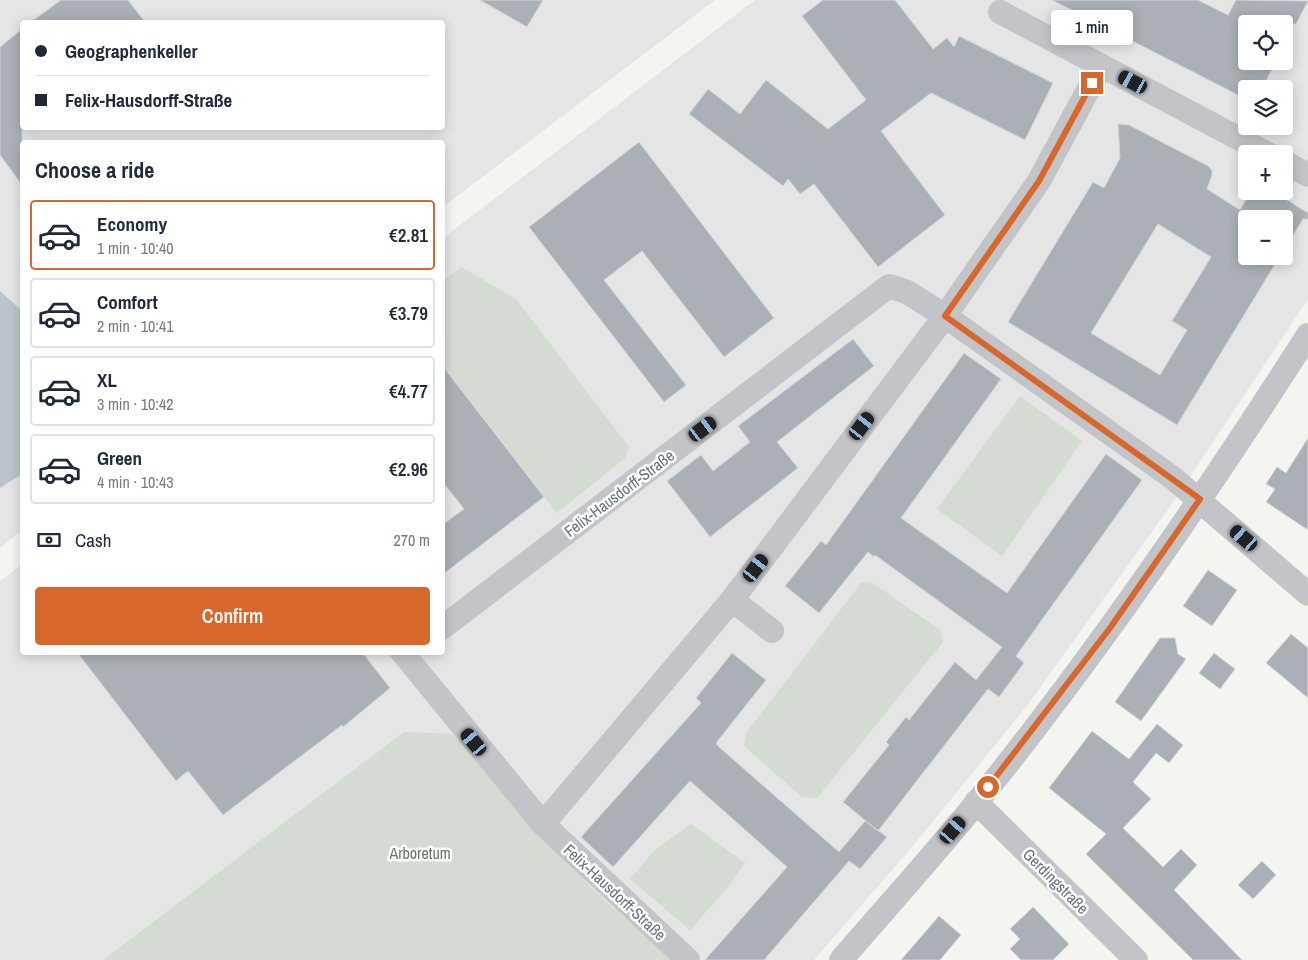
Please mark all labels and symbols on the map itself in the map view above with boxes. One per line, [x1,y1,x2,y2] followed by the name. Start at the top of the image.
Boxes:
[1051,11,1133,46] callout: 1 min
[1116,68,1149,96] car
[1081,72,1103,94] route end
[846,410,877,442] car
[686,414,719,444] car
[559,444,679,542] street label: Felix-Hausdorff-Straße
[1227,522,1260,554] car
[740,552,771,584] car
[458,726,489,758] car
[977,776,999,798] route start
[937,814,968,846] car
[559,839,671,945] street label: Felix-Hausdorff-Straße
[388,842,451,864] park label: Arboretum
[1018,843,1094,919] street label: Gerdingstraße

